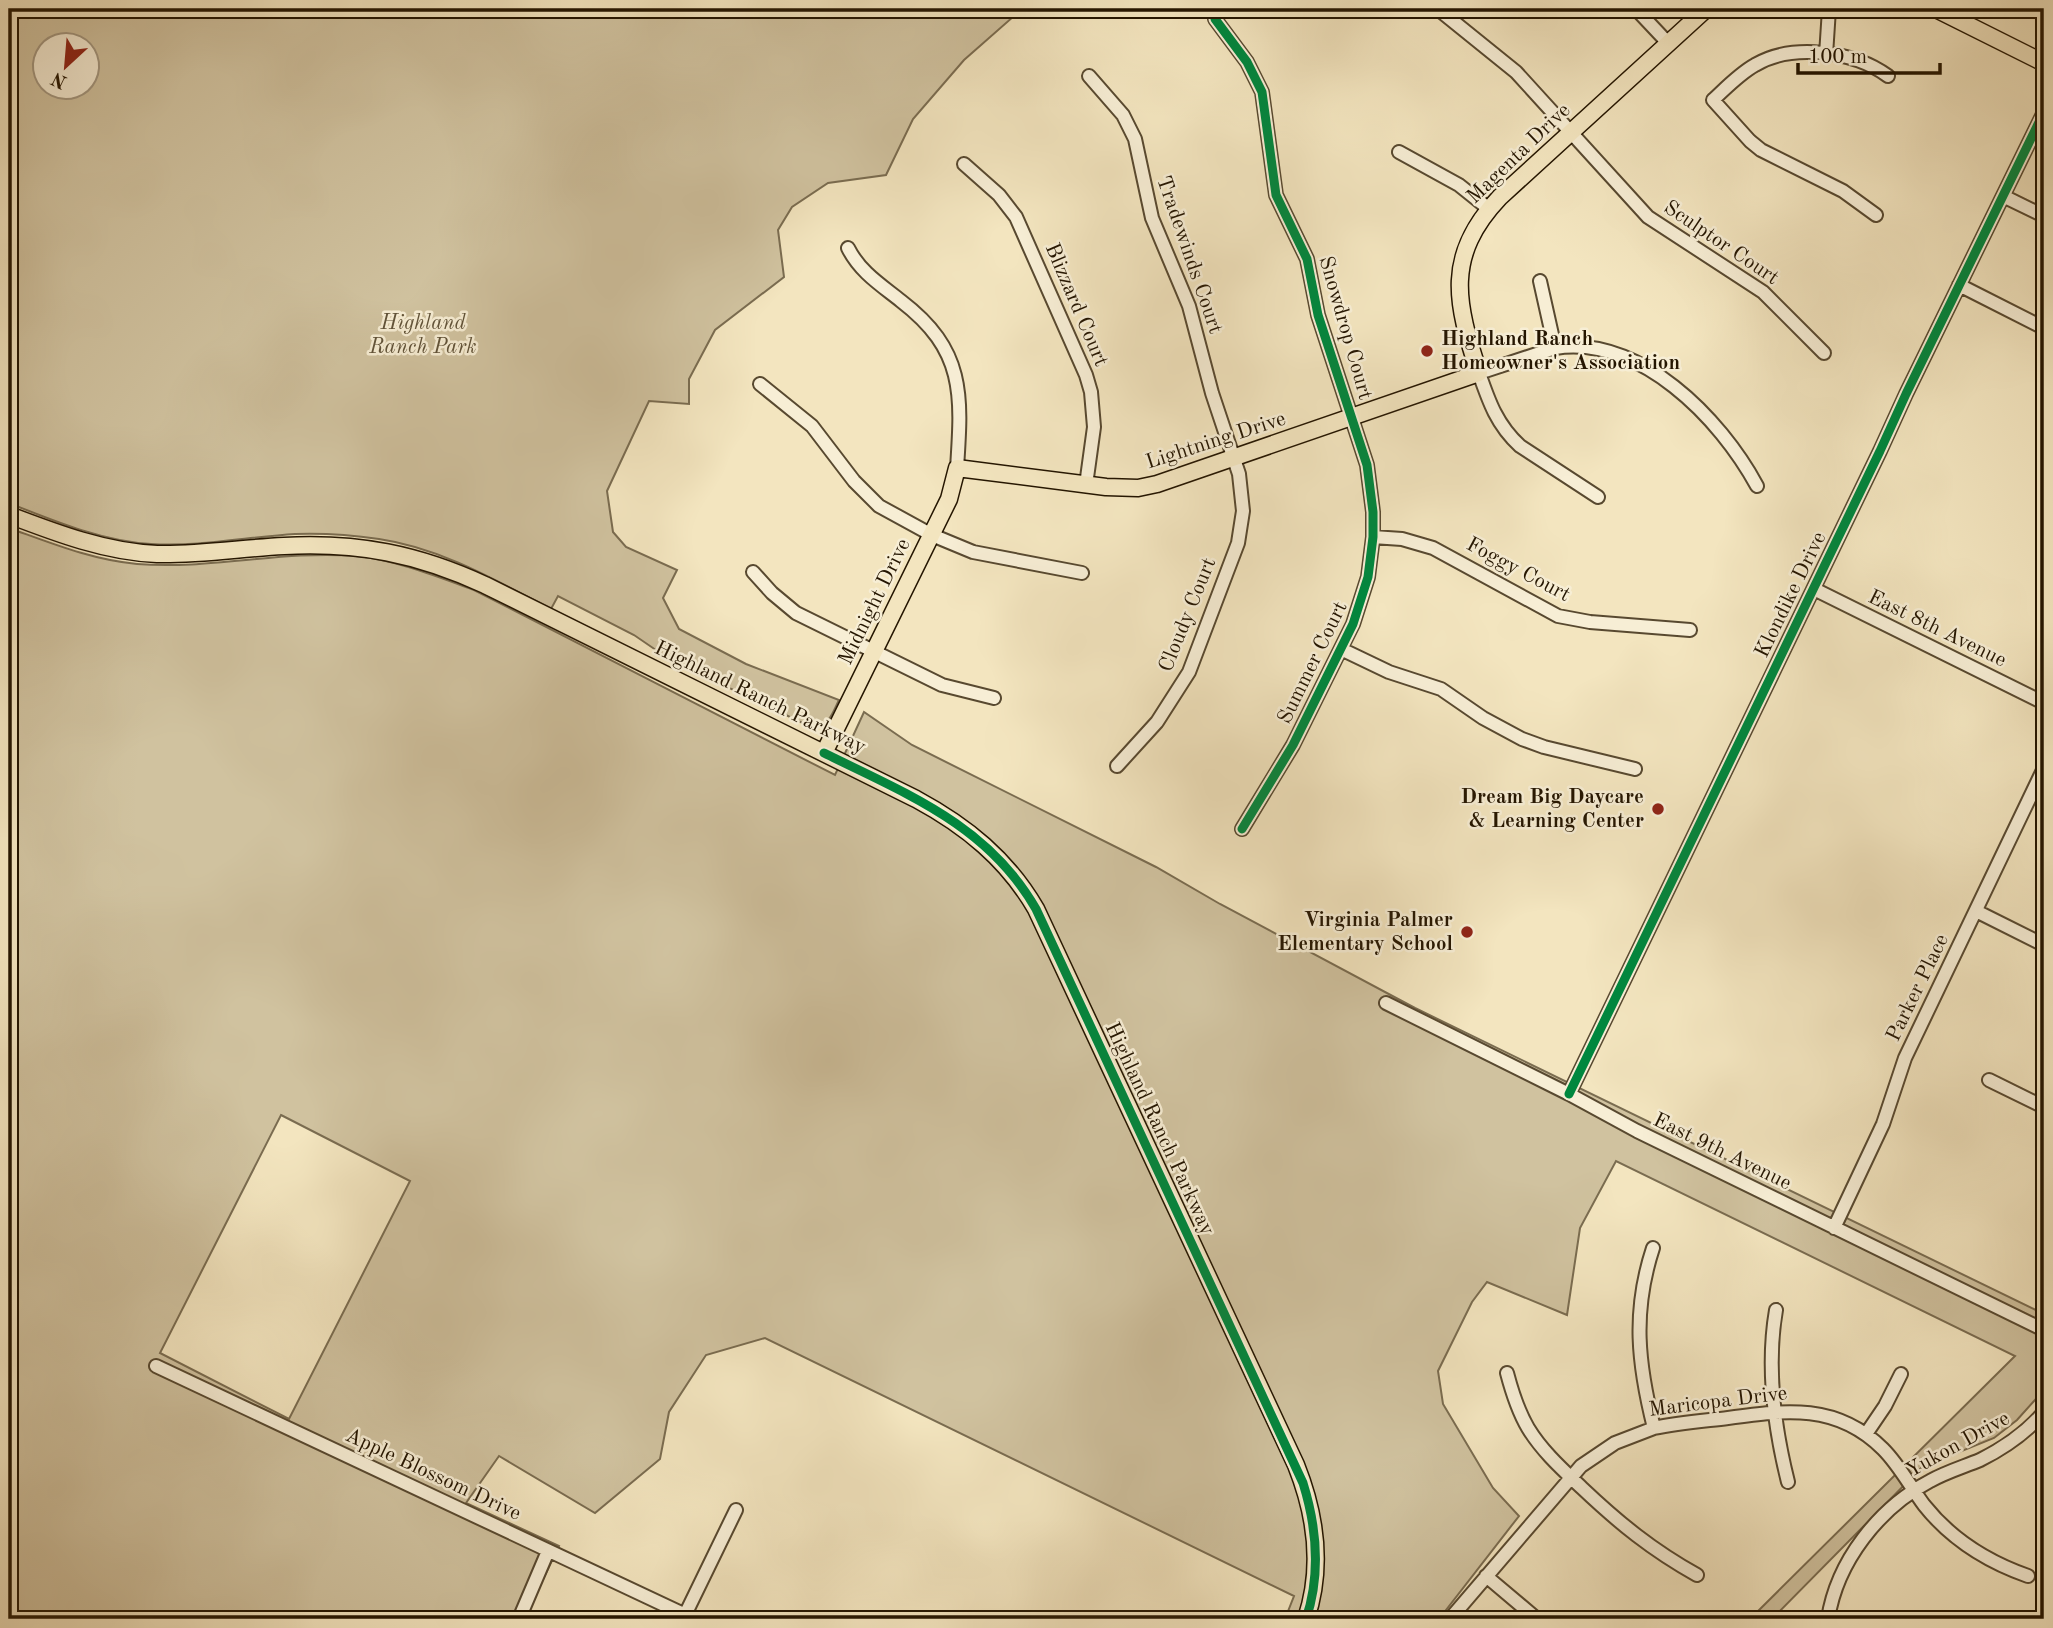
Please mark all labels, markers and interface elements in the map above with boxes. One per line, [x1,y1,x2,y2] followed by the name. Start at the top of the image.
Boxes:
[32,32,102,102] north arrow
[1798,32,1939,76] scale bar
[1808,47,1867,68] text: 100 m
[49,67,70,91] text: N
[1463,100,1575,208] street label: Magenta Drive
[1152,173,1226,337] street label: Tradewinds Court
[1660,197,1782,289] street label: Sculptor Court
[1041,240,1111,370] street label: Blizzard Court
[1314,254,1376,402] street label: Snowdrop Court
[368,313,477,358] park label: Highland Ranch Park
[1441,329,1680,374] place label: Highland Ranch Homeowner's Association
[1419,343,1435,359] marker: Highland Ranch Homeowner's Association
[1143,408,1289,474] street label: Lightning Drive
[1752,529,1830,661] street label: Klondike Drive
[1463,534,1573,606] street label: Foggy Court
[835,536,915,668] street label: Midnight Drive
[1156,555,1220,675] street label: Cloudy Court
[1865,587,2009,671] street label: East 8th Avenue
[1274,598,1352,728] street label: Summer Court
[651,638,869,758] street label: Highland Ranch Parkway
[1460,787,1644,832] place label: Dream Big Daycare & Learning Center
[1650,801,1666,817] marker: Dream Big Daycare & Learning Center
[1277,910,1453,955] place label: Virginia Palmer Elementary School
[1459,924,1475,940] marker: Virginia Palmer Elementary School
[1883,931,1953,1045] street label: Parker Place
[1100,1019,1218,1239] street label: Highland Ranch Parkway
[1650,1110,1794,1194] street label: East 9th Avenue
[1648,1383,1788,1421] street label: Maricopa Drive
[1903,1408,2013,1482] street label: Yukon Drive
[342,1425,524,1525] street label: Apple Blossom Drive

